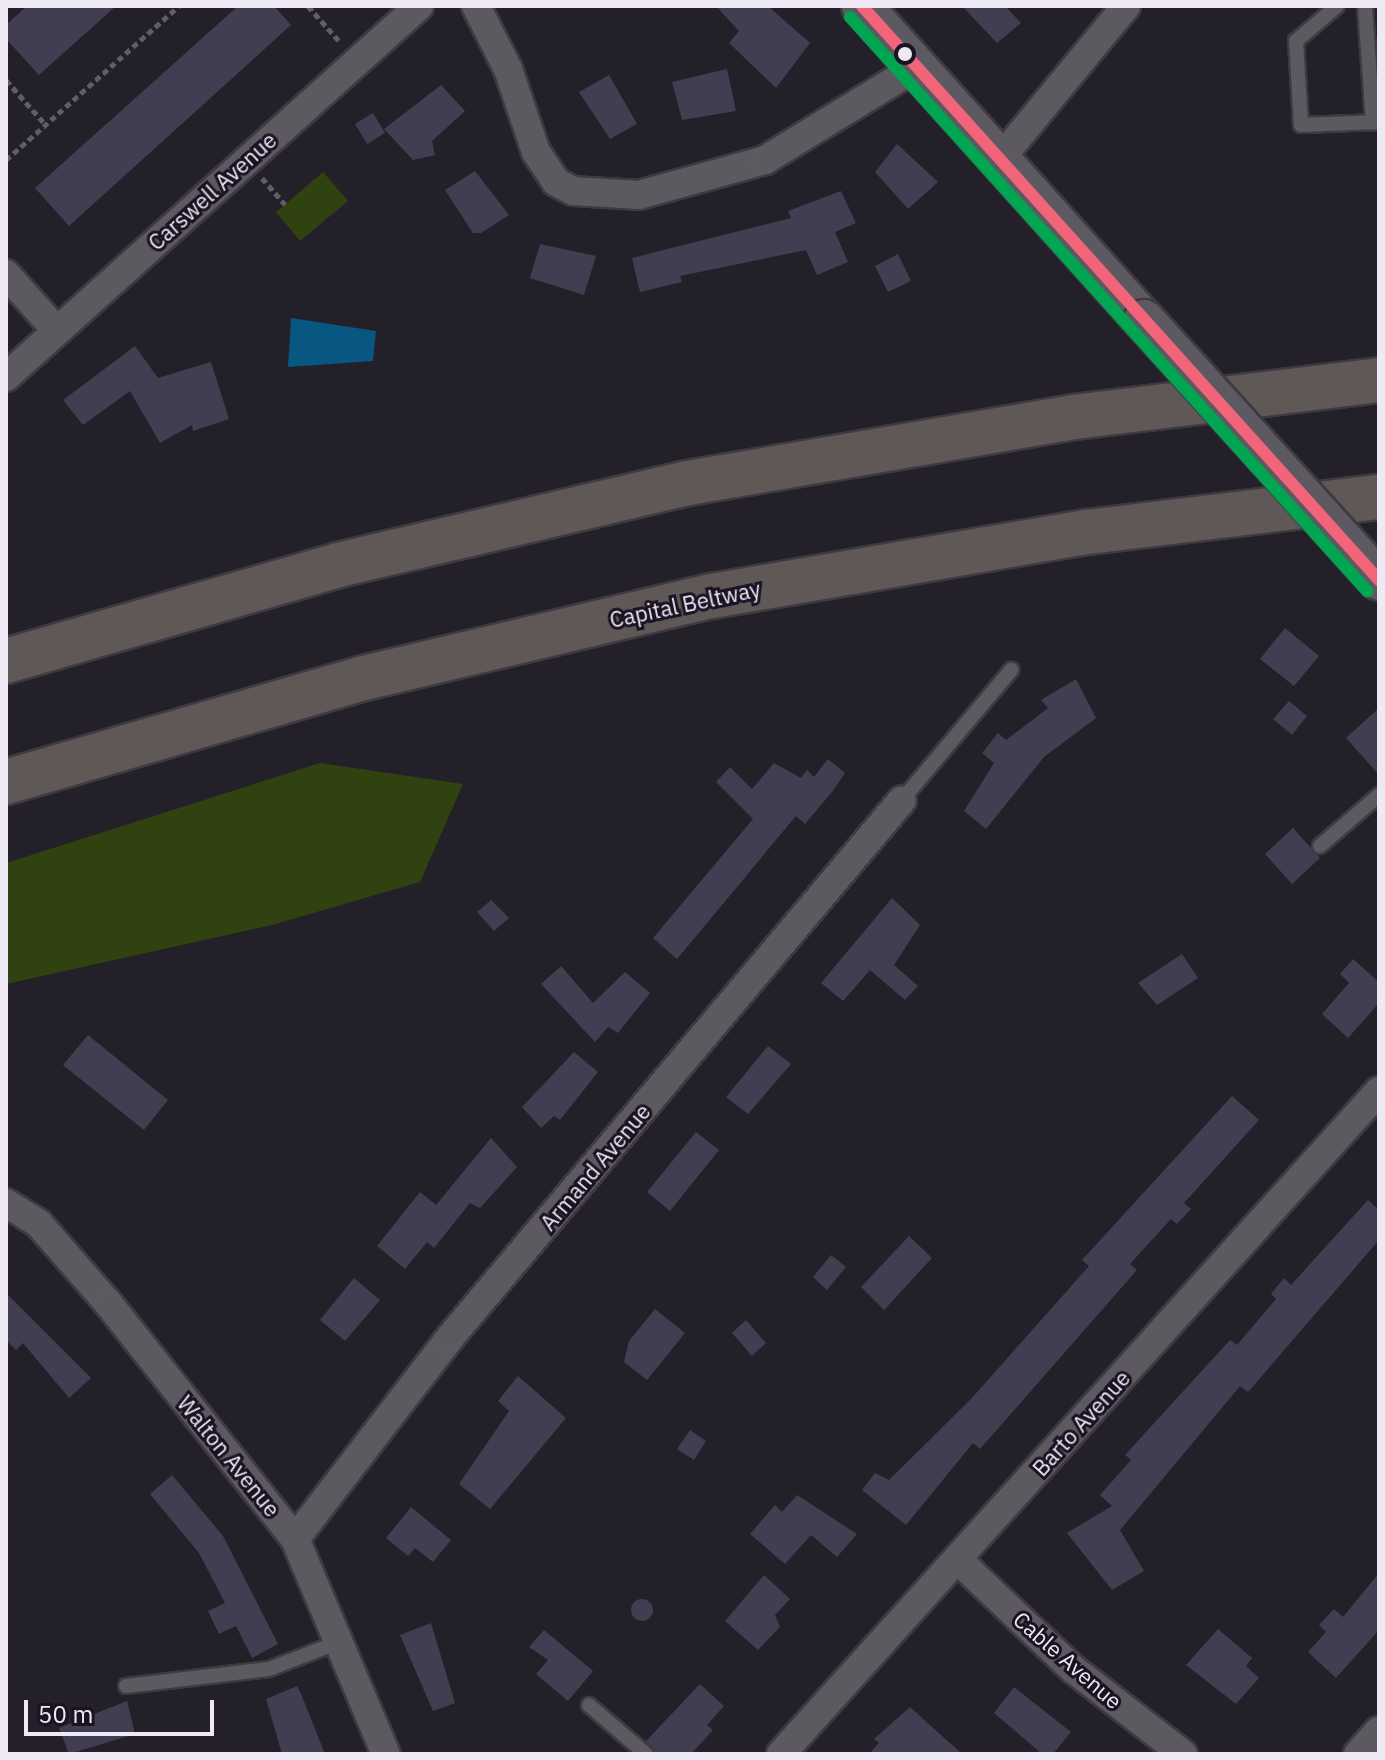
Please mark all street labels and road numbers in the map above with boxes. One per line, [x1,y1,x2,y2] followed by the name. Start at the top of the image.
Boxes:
[142,127,282,255] street label: Carswell Avenue
[607,575,763,633] street label: Capital Beltway
[534,1098,656,1236] street label: Armand Avenue
[1027,1365,1135,1481] street label: Barto Avenue
[172,1390,286,1522] street label: Walton Avenue
[1008,1606,1128,1714] street label: Cable Avenue

